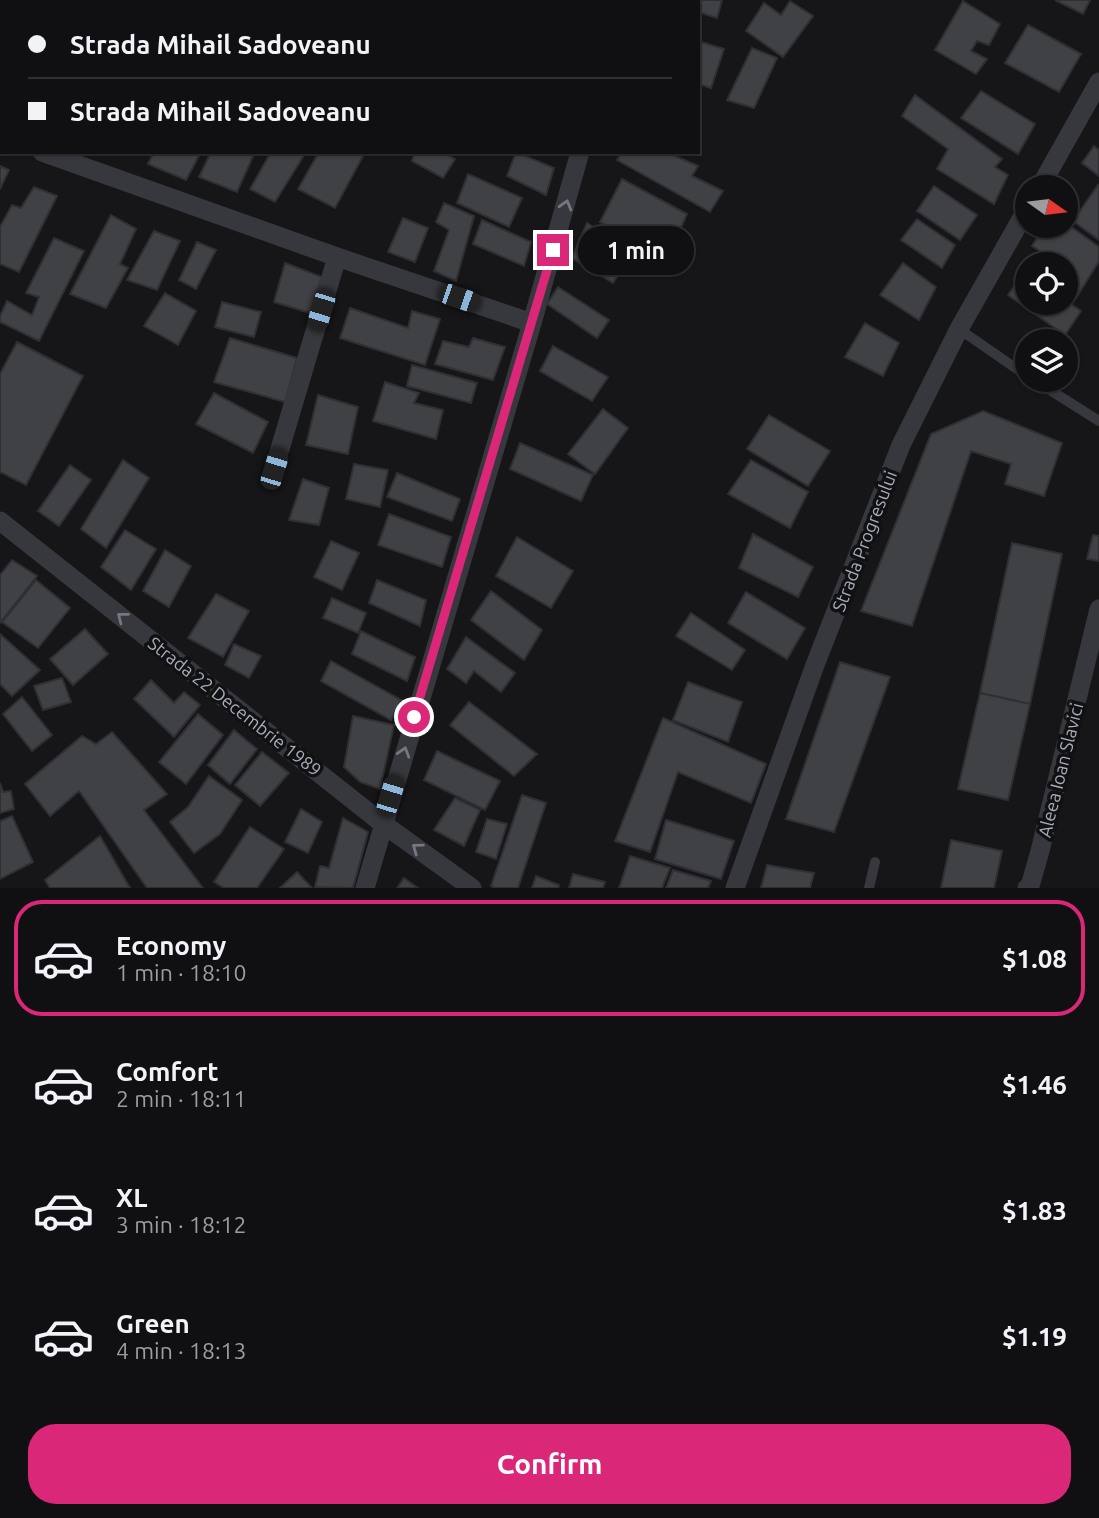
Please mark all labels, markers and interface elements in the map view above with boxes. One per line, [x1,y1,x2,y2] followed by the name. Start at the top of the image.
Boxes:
[70,30,371,59] text: Strada Mihail Sadoveanu
[70,97,371,126] text: Strada Mihail Sadoveanu
[1015,175,1078,238] north arrow
[1015,175,1078,392] map controls
[557,199,572,211] one-way arrow
[578,226,693,274] callout: 1 min
[537,234,569,266] route end
[607,238,665,263] text: 1 min
[1015,252,1078,315] button: locate
[436,281,483,315] car
[305,287,338,333] car
[1015,329,1078,392] button: layers
[258,446,291,492] car
[828,468,900,614] street label: Strada Progresului
[117,613,130,626] one-way arrow
[145,632,325,780] street label: Strada 22 Decembrie 1989
[398,701,430,733] route start
[1034,701,1086,839] street label: Aleea Ioan Slavici
[395,746,410,758] one-way arrow
[374,773,407,819] car
[412,844,425,856] one-way arrow
[32,927,95,990] icon: car
[116,931,226,960] text: Economy
[1002,944,1067,973] text: $1.08
[116,960,247,985] text: 1 min · 18:10
[32,1053,95,1116] icon: car
[116,1057,219,1086] text: Comfort
[1002,1070,1067,1099] text: $1.46
[116,1086,247,1111] text: 2 min · 18:11
[32,1179,95,1242] icon: car
[116,1183,147,1212] text: XL
[1002,1196,1067,1225] text: $1.83
[116,1212,247,1237] text: 3 min · 18:12
[32,1305,95,1368] icon: car
[116,1309,190,1338] text: Green
[1002,1322,1067,1351] text: $1.19
[116,1338,247,1363] text: 4 min · 18:13
[28,1424,1071,1504] button: Confirm

